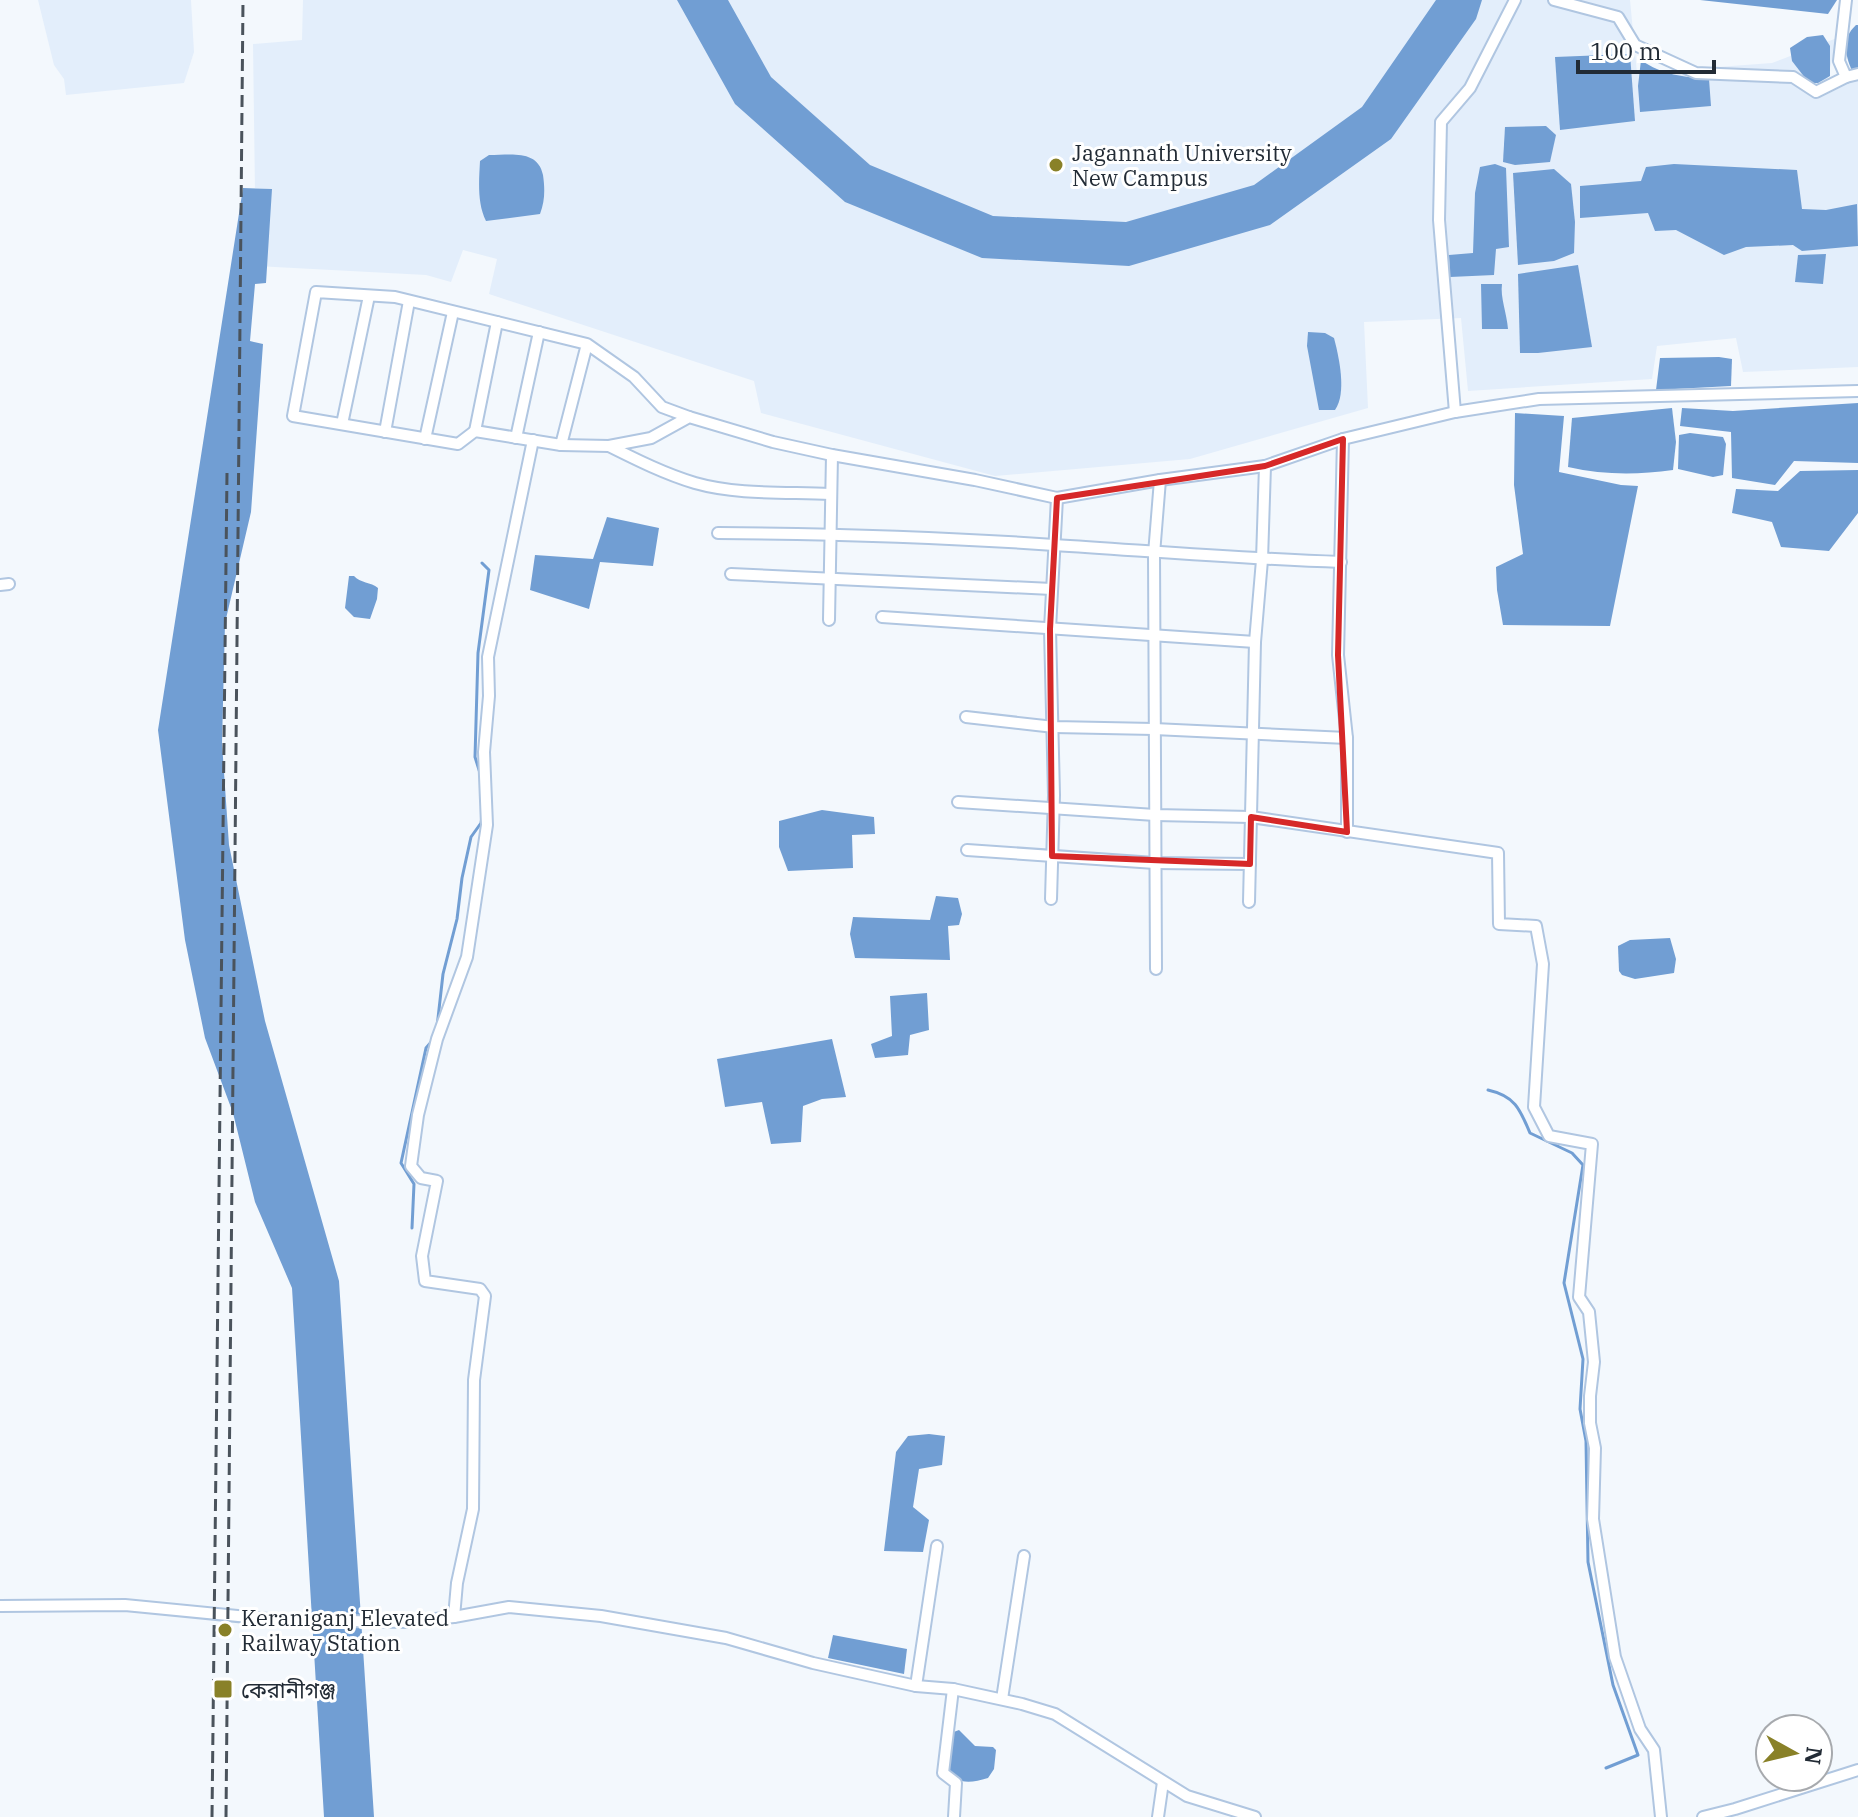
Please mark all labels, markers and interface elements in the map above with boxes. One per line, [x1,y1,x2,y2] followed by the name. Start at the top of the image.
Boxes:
[1578,24,1714,74] scale bar
[1590,35,1662,67] text: 100 m
[1072,138,1292,192] place label: Jagannath University New Campus
[1047,156,1065,174] marker: Jagannath University New Campus
[241,1603,449,1657] place label: Keraniganj Elevated Railway Station
[216,1621,234,1639] marker: Keraniganj Elevated Railway Station
[241,1675,336,1704] place label: কেরানীগঞ্জ
[212,1678,234,1700] marker: কেরানীগঞ্জ
[1754,1713,1834,1793] north arrow
[1799,1745,1830,1766] text: N

